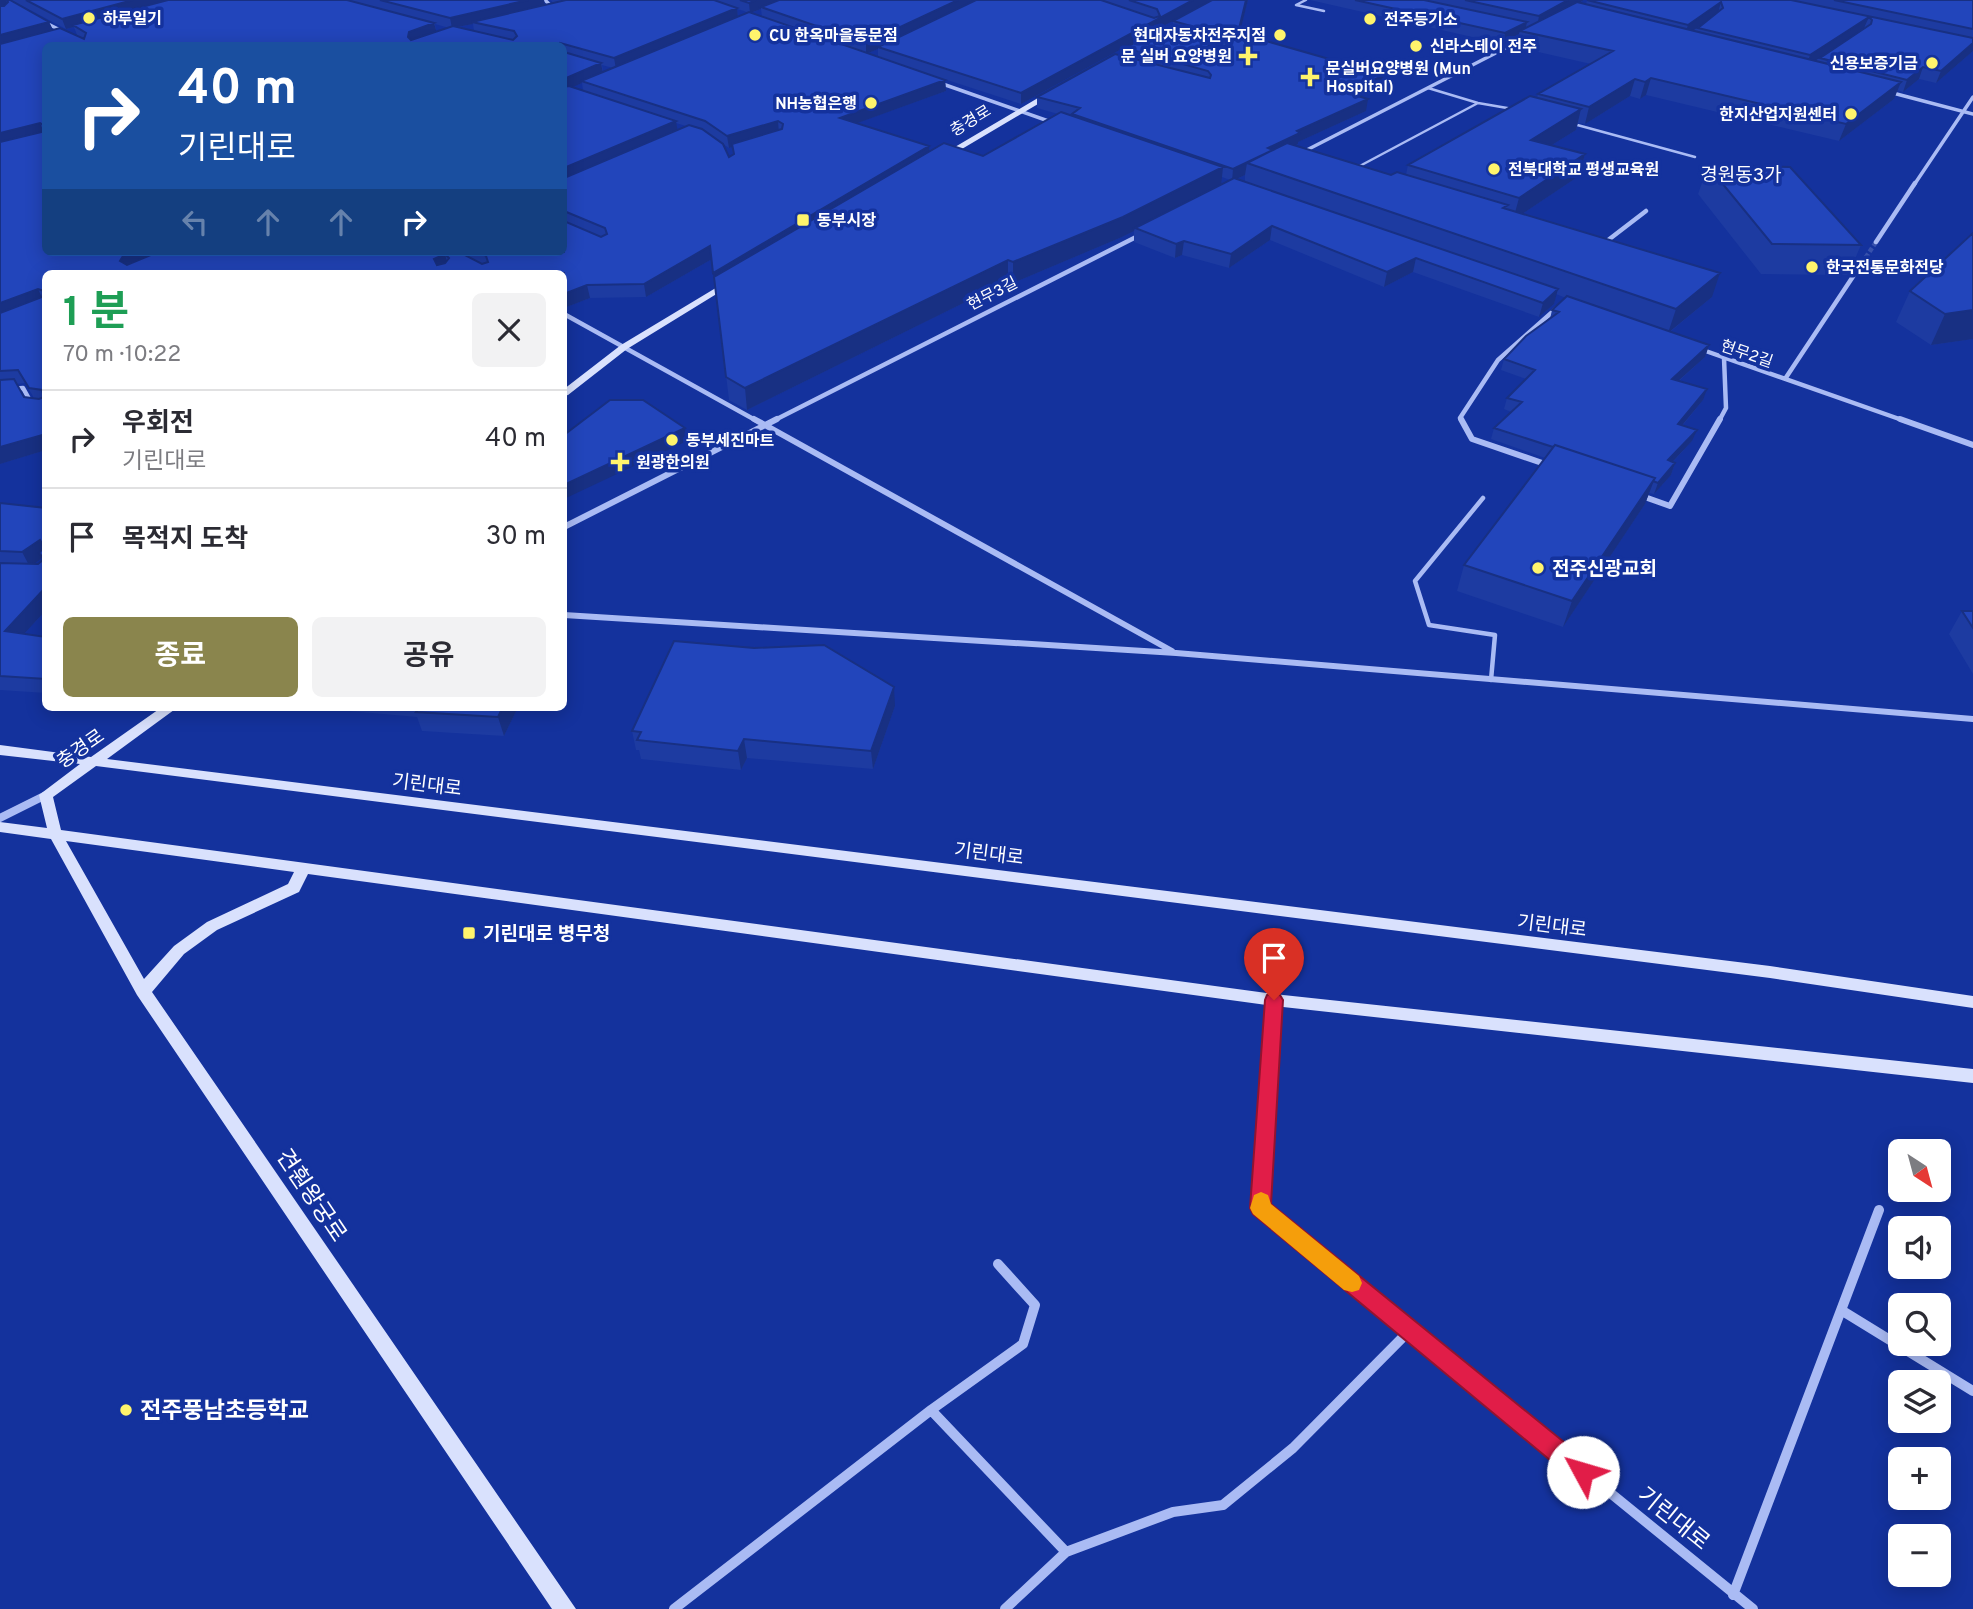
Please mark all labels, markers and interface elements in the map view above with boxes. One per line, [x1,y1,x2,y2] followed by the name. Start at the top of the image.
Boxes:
[81,10,97,26] marker: 하루일기
[103,10,162,30] place label: 하루일기
[1362,11,1378,27] marker: 전주등기소
[1384,11,1458,31] place label: 전주등기소
[769,26,898,47] place label: CU 한옥마을동문점
[1134,26,1266,47] place label: 현대자동차전주지점
[747,27,763,43] marker: CU 한옥마을동문점
[1272,27,1288,43] marker: 현대자동차전주지점
[1408,38,1424,54] marker: 신라스테이 전주
[1430,38,1537,58] place label: 신라스테이 전주
[1238,46,1258,66] marker: 문 실버 요양병원
[1121,48,1232,68] place label: 문 실버 요양병원
[1830,55,1918,75] place label: 신용보증기금
[1924,55,1940,71] marker: 신용보증기금
[178,60,297,122] text: 40 m
[1326,60,1471,98] place label: 문실버요양병원 (Mun Hospital)
[1300,67,1320,87] marker: 문실버요양병원 (Mun Hospital)
[63,70,154,161] icon: right
[775,95,857,115] place label: NH농협은행
[863,95,879,111] marker: NH농협은행
[947,102,995,142] street label: 충경로
[1719,105,1837,126] place label: 한지산업지원센터
[1843,106,1859,122] marker: 한지산업지원센터
[178,130,296,170] text: 기린대로
[1508,160,1659,181] place label: 전북대학교 평생교육원
[1486,161,1502,177] marker: 전북대학교 평생교육원
[1700,164,1782,188] district label: 경원동3가
[176,203,214,241] icon: left
[249,203,287,241] icon: ahead
[322,203,360,241] icon: ahead
[395,203,433,241] icon: right
[795,212,811,228] marker: 동부시장
[817,212,876,232] place label: 동부시장
[1826,258,1944,279] place label: 한국전통문화전당
[1804,259,1820,275] marker: 한국전통문화전당
[964,274,1021,316] street label: 현무3길
[63,288,129,341] text: 1 분
[472,293,546,367] button: close
[1718,337,1775,373] street label: 현무2길
[63,341,181,370] text: 70 m · 10:22
[122,408,194,441] text: 우회전
[63,420,101,458] icon: right
[485,423,546,456] text: 40 m
[664,432,680,448] marker: 동부세진마트
[686,432,775,452] place label: 동부세진마트
[122,448,207,477] text: 기린대로
[610,452,630,472] marker: 원광한의원
[636,453,710,474] place label: 원광한의원
[63,518,101,556] icon: arrive
[486,521,546,554] text: 30 m
[122,524,248,557] text: 목적지 도착
[1552,558,1657,582] place label: 전주신광교회
[1530,560,1546,576] marker: 전주신광교회
[63,617,298,697] button: 종료
[312,617,546,697] button: 공유
[53,725,110,775] street label: 충경로
[391,770,463,802] street label: 기린대로
[953,839,1025,871] street label: 기린대로
[1516,911,1588,943] street label: 기린대로
[483,923,610,947] place label: 기린대로 병무청
[461,925,477,941] marker: 기린대로 병무청
[1244,928,1304,1000] pin
[1255,939,1293,977] icon: arrive
[1888,1139,1951,1202] north arrow
[1888,1139,1951,1587] map controls
[268,1144,352,1248] street label: 견훤왕궁로
[1888,1216,1951,1279] button: sound
[1888,1293,1951,1356] button: search
[1888,1370,1951,1433] button: layers
[140,1398,309,1427] place label: 전주풍남초등학교
[118,1402,134,1418] marker: 전주풍남초등학교
[1546,1435,1620,1509] position arrow
[1888,1447,1951,1510] button: +
[1630,1482,1714,1558] street label: 기린대로
[1888,1524,1951,1587] button: −

